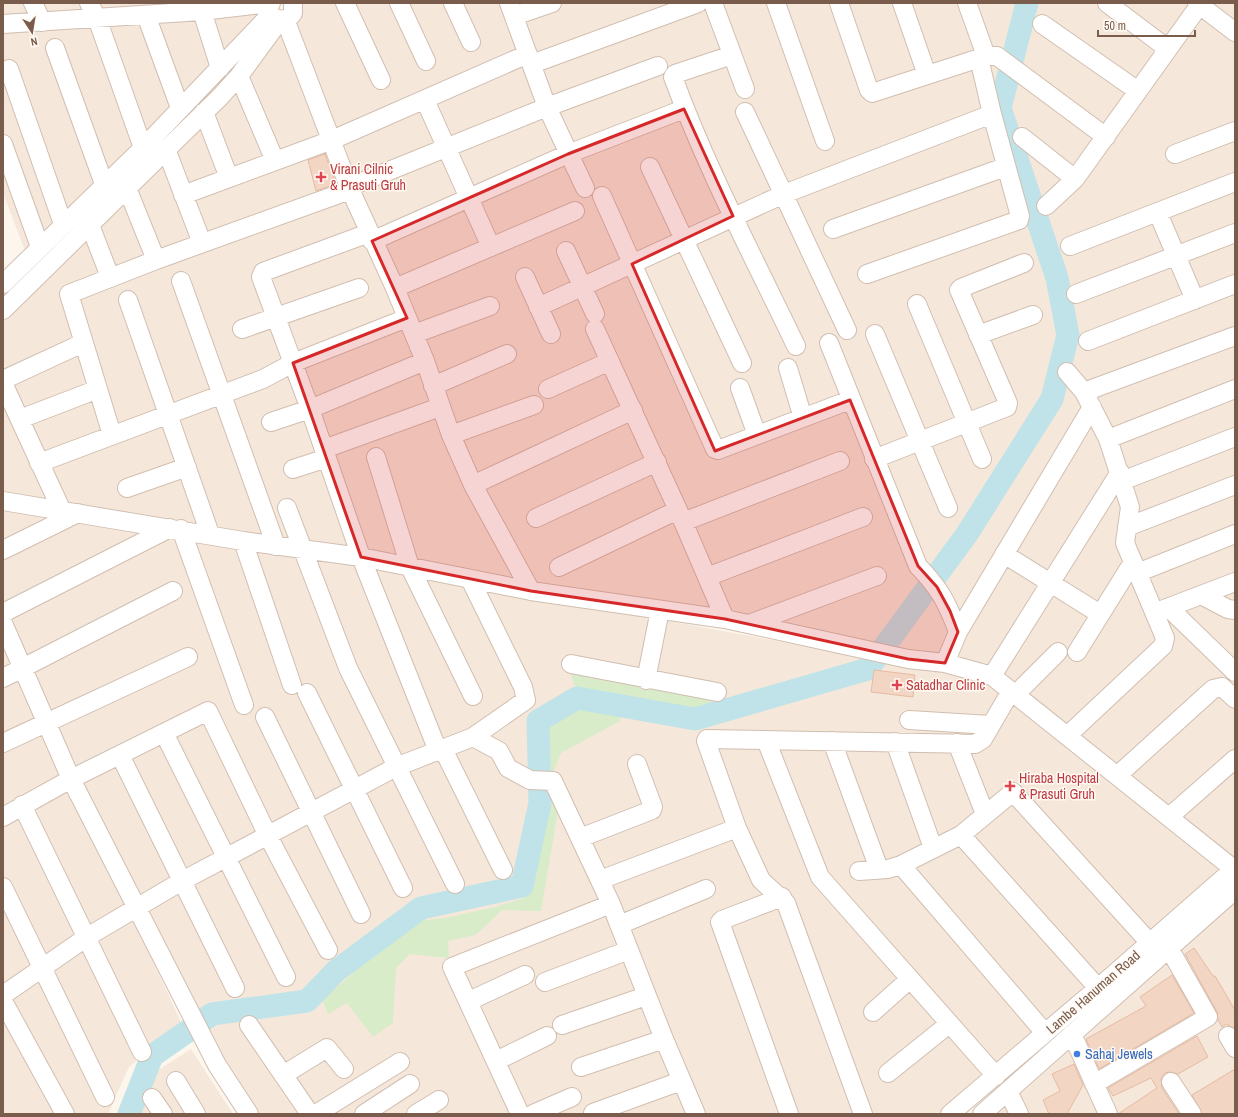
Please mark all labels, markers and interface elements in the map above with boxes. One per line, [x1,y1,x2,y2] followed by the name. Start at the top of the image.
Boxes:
[12,12,52,52] north arrow
[1098,12,1195,38] scale bar
[1104,18,1126,34] text: 50 m
[29,34,39,49] text: N
[330,160,406,194] place label: Virani Cilnic & Prasuti Gruh
[315,171,327,183] marker: Virani Cilnic & Prasuti Gruh
[906,676,985,694] place label: Satadhar Clinic
[891,679,903,691] marker: Satadhar Clinic
[1019,769,1099,803] place label: Hiraba Hospital & Prasuti Gruh
[1004,780,1016,792] marker: Hiraba Hospital & Prasuti Gruh
[1042,946,1144,1038] street label: Lambe Hanuman Road
[1085,1045,1153,1063] place label: Sahaj Jewels
[1072,1049,1082,1059] marker: Sahaj Jewels

